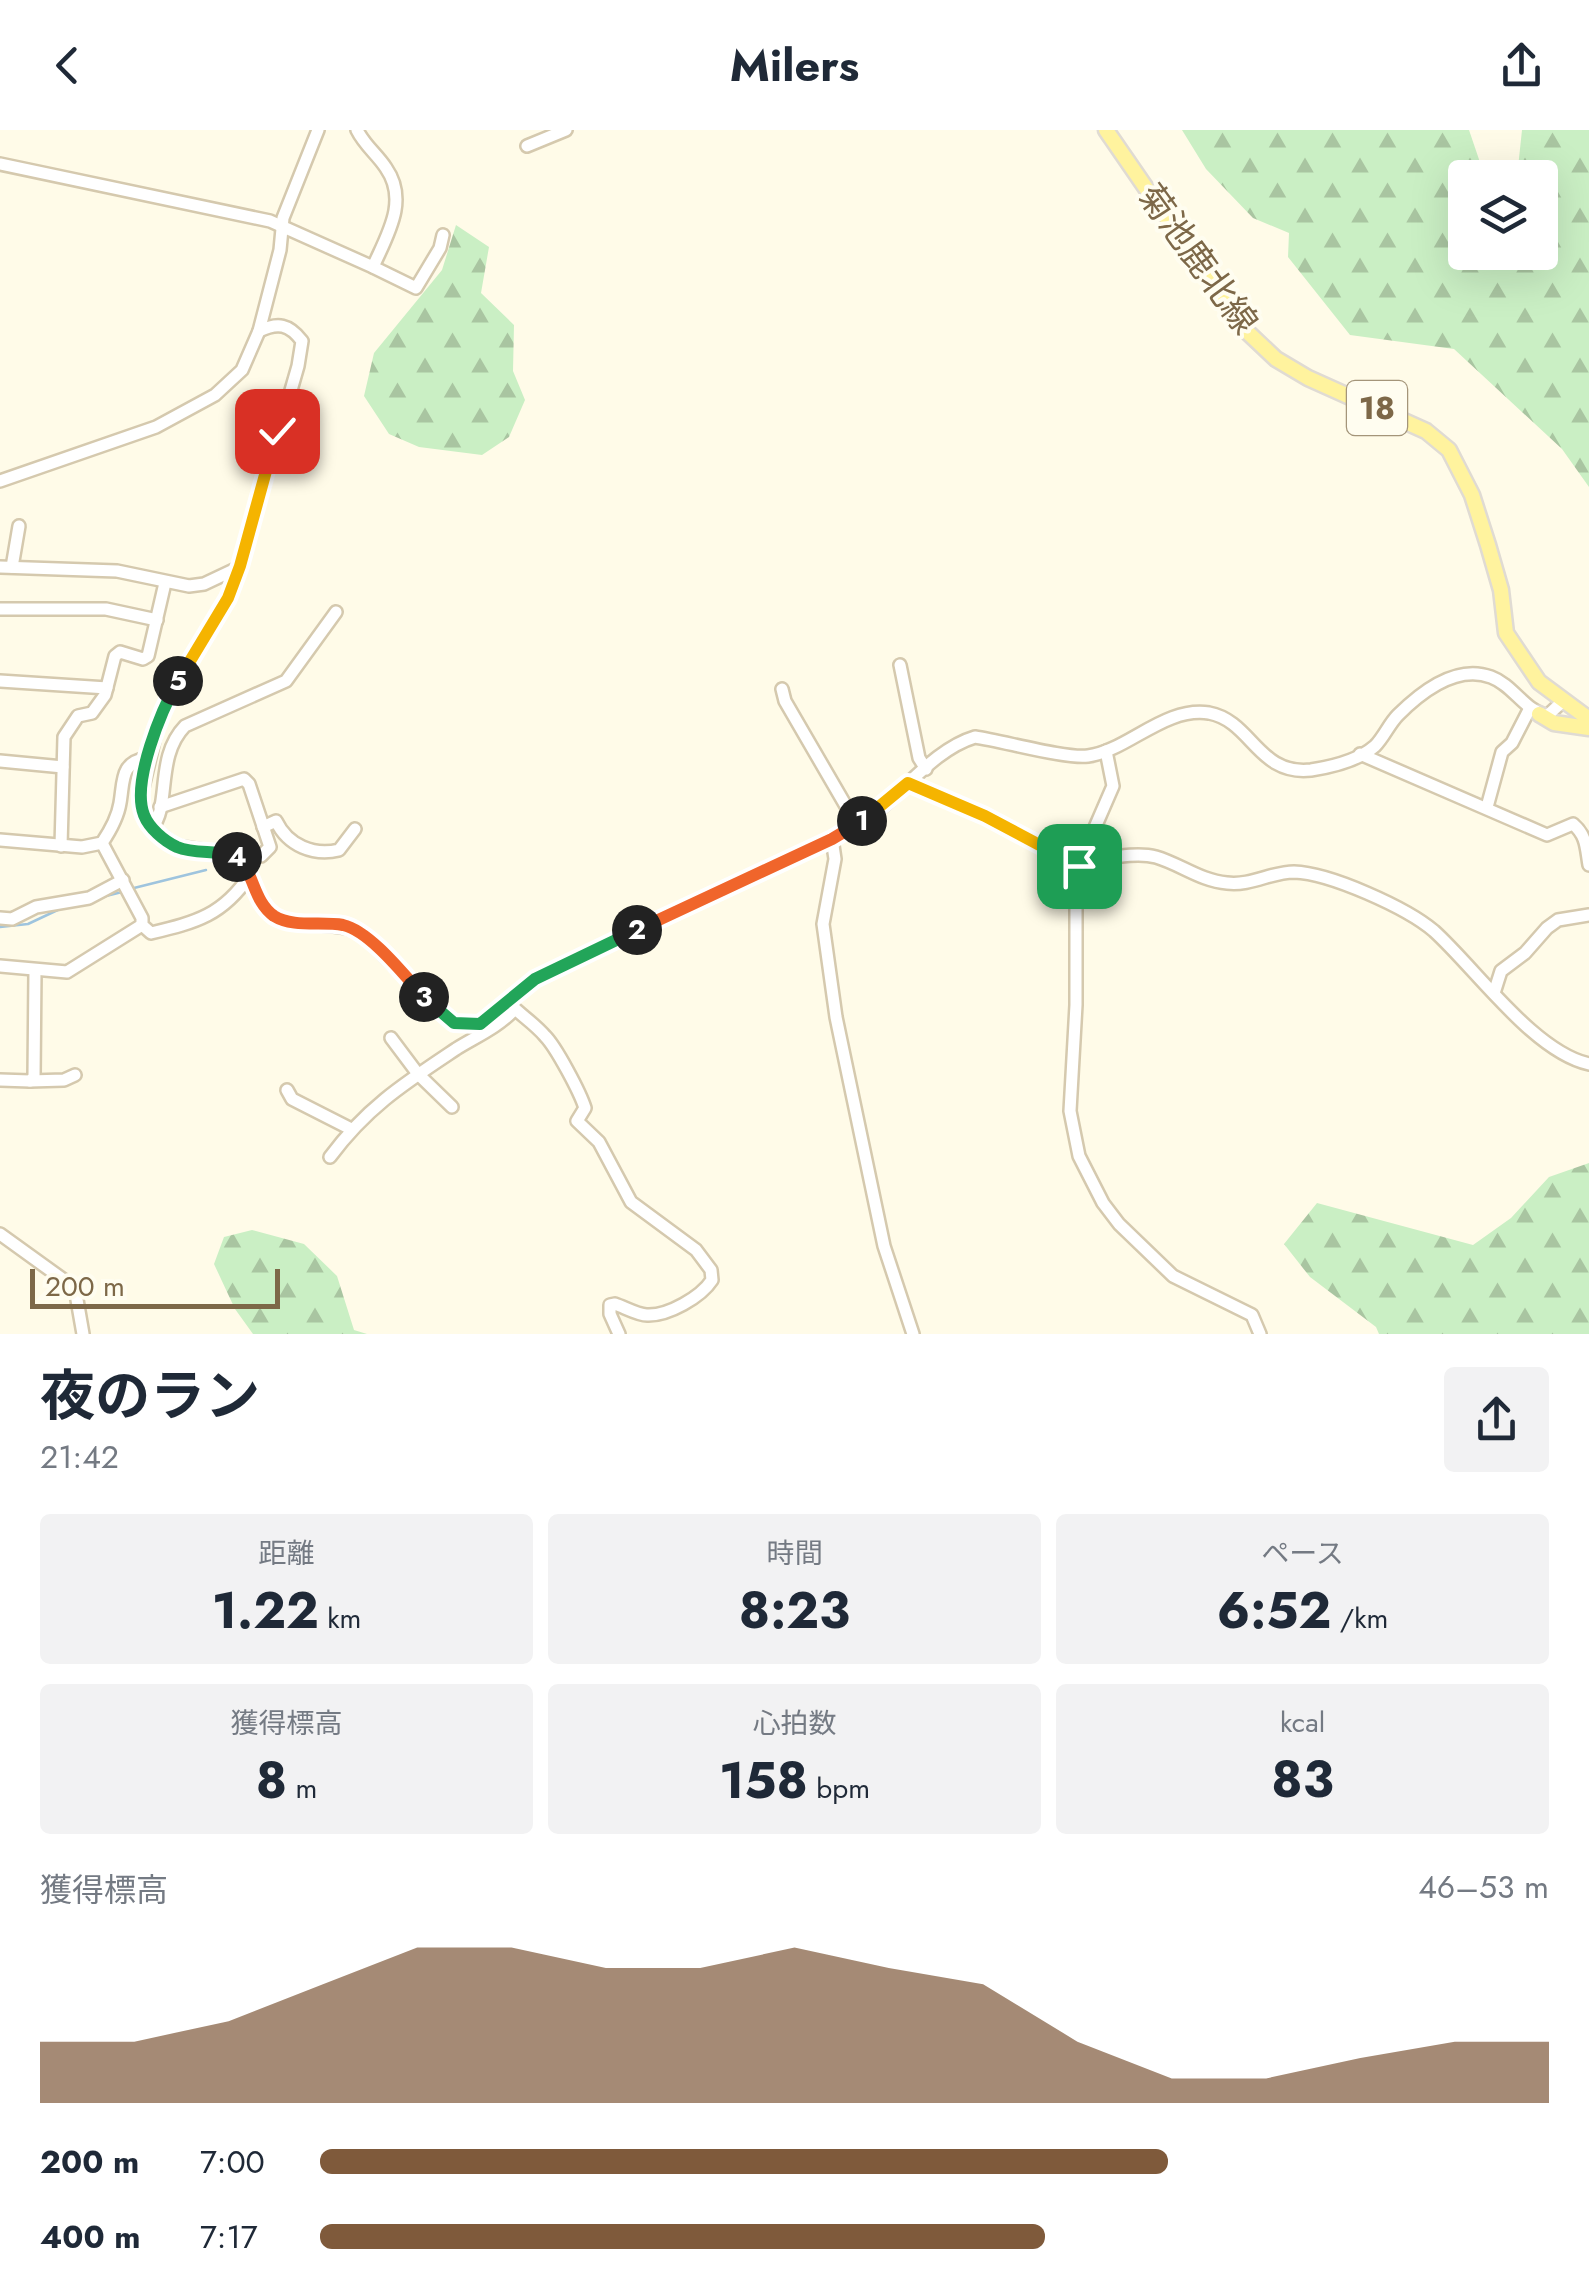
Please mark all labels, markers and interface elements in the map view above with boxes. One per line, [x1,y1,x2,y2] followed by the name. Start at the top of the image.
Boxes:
[730,33,859,98] text: Milers
[40,38,95,93] icon: back
[1494,38,1549,93] icon: share
[1448,160,1558,270] map controls
[1448,160,1558,270] button: layers
[1126,174,1270,344] street label: 菊池鹿北線
[1347,381,1407,435] road number: 18
[235,389,320,474] pin
[250,404,305,459] icon: check
[153,656,203,706] pin: 5
[169,660,187,701] text: 5
[837,796,887,846] pin: 1
[855,800,869,841] text: 1
[1037,824,1122,909] pin
[212,832,262,882] pin: 4
[227,836,247,877] text: 4
[1052,839,1107,894] icon: arrive
[612,905,662,955] pin: 2
[628,909,646,950] text: 2
[399,972,449,1022] pin: 3
[415,976,433,1017] text: 3
[30,1264,280,1308] scale bar
[45,1266,125,1307] text: 200 m
[40,1356,260,1436] text: 夜のラン
[1444,1367,1549,1472] button: share
[40,1434,119,1480] text: 21:42
[258,1533,315,1574] text: 距離
[766,1533,823,1574] text: 時間
[1261,1533,1344,1574] text: ペース
[212,1574,319,1647] text: 1.22
[739,1574,850,1647] text: 8:23
[1217,1574,1331,1647] text: 6:52
[319,1598,361,1639] text: km
[1331,1598,1388,1639] text: /km
[1280,1702,1325,1743] text: kcal
[230,1703,343,1744] text: 獲得標高
[752,1703,837,1744] text: 心拍数
[1271,1743,1334,1816] text: 83
[256,1744,287,1817] text: 8
[719,1744,808,1817] text: 158
[287,1768,317,1809] text: m
[808,1768,870,1809] text: bpm
[1418,1864,1549,1910] text: 46–53 m
[40,1867,168,1913] text: 獲得標高
[40,2139,139,2185] text: 200 m
[200,2139,265,2185] text: 7:00
[40,2214,141,2260] text: 400 m
[200,2214,258,2260] text: 7:17

